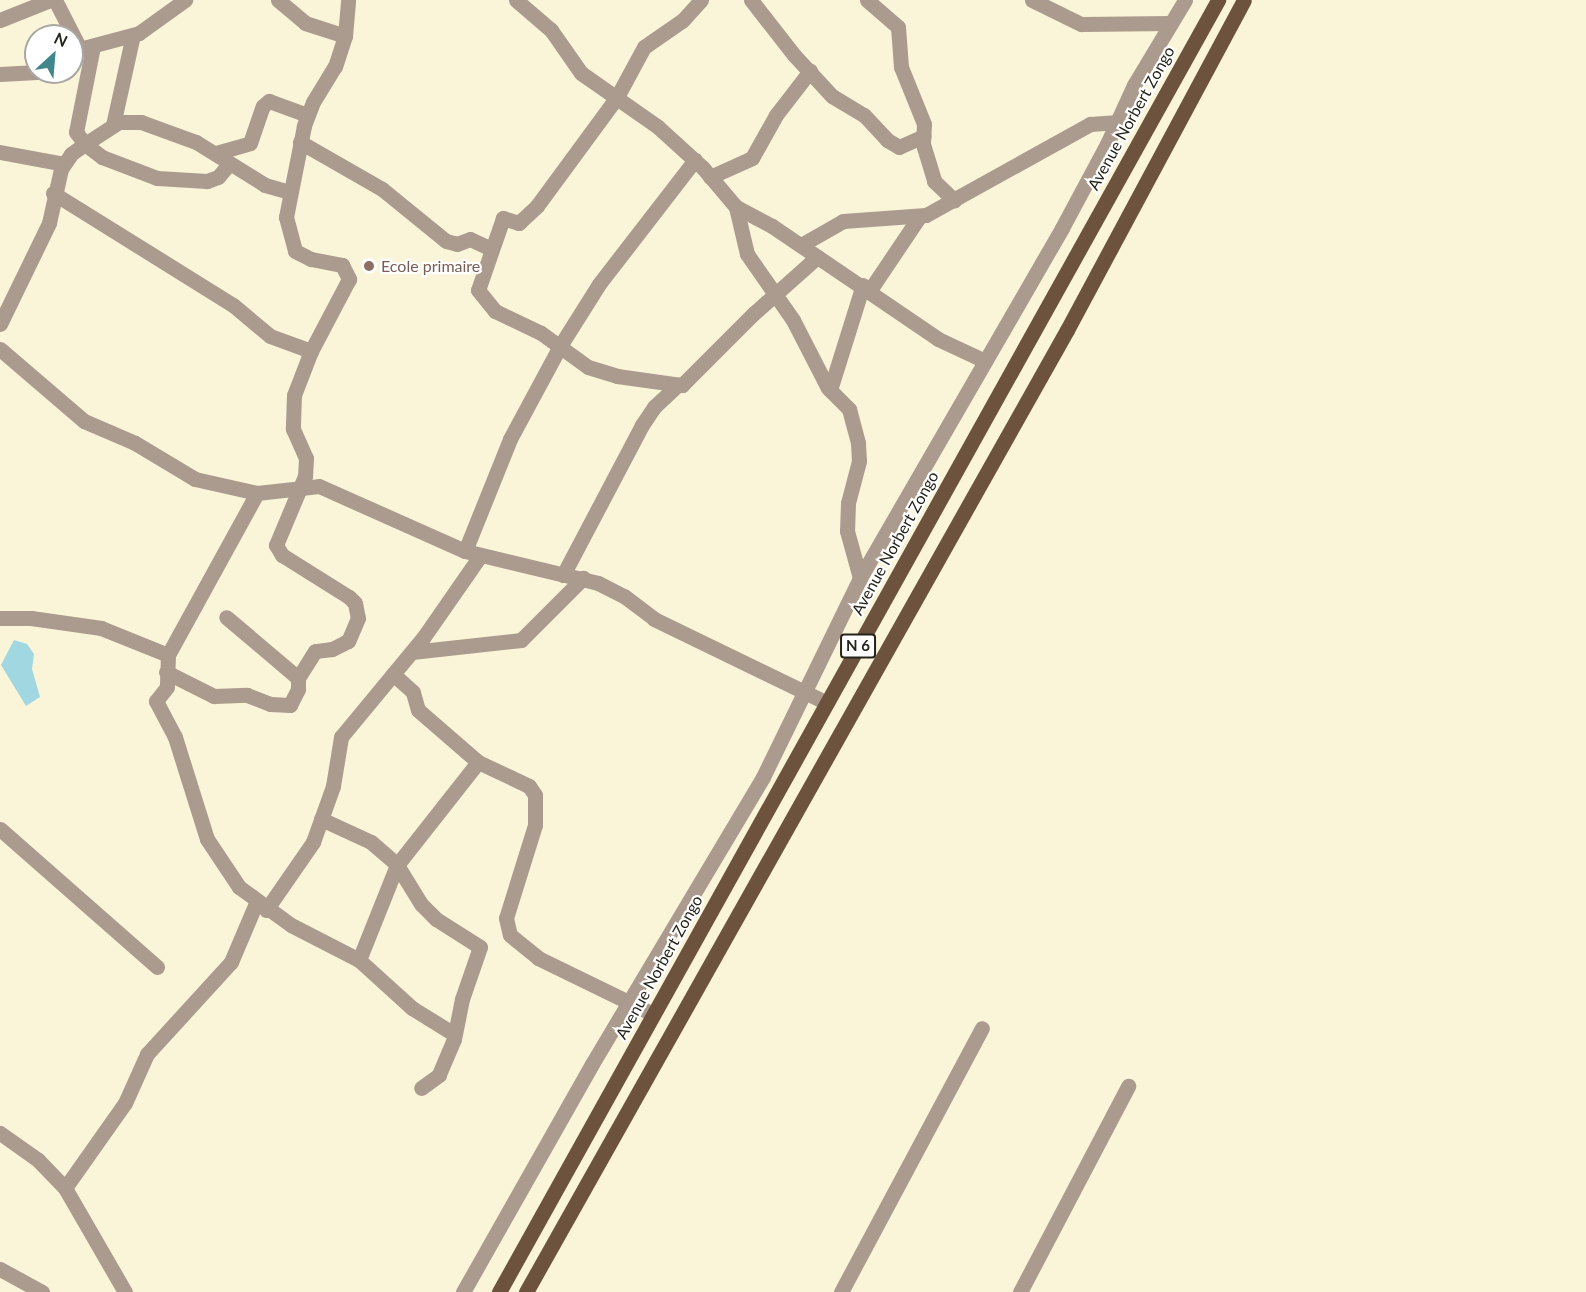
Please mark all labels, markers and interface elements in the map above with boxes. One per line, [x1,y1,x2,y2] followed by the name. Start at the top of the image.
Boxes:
[24,24,84,84] north arrow
[52,28,71,50] text: N
[1083,43,1179,193] street label: Avenue Norbert Zongo
[381,256,480,276] place label: Ecole primaire
[362,259,376,273] marker: Ecole primaire
[847,468,943,618] street label: Avenue Norbert Zongo
[840,634,876,658] road number: N 6
[611,892,707,1042] street label: Avenue Norbert Zongo

